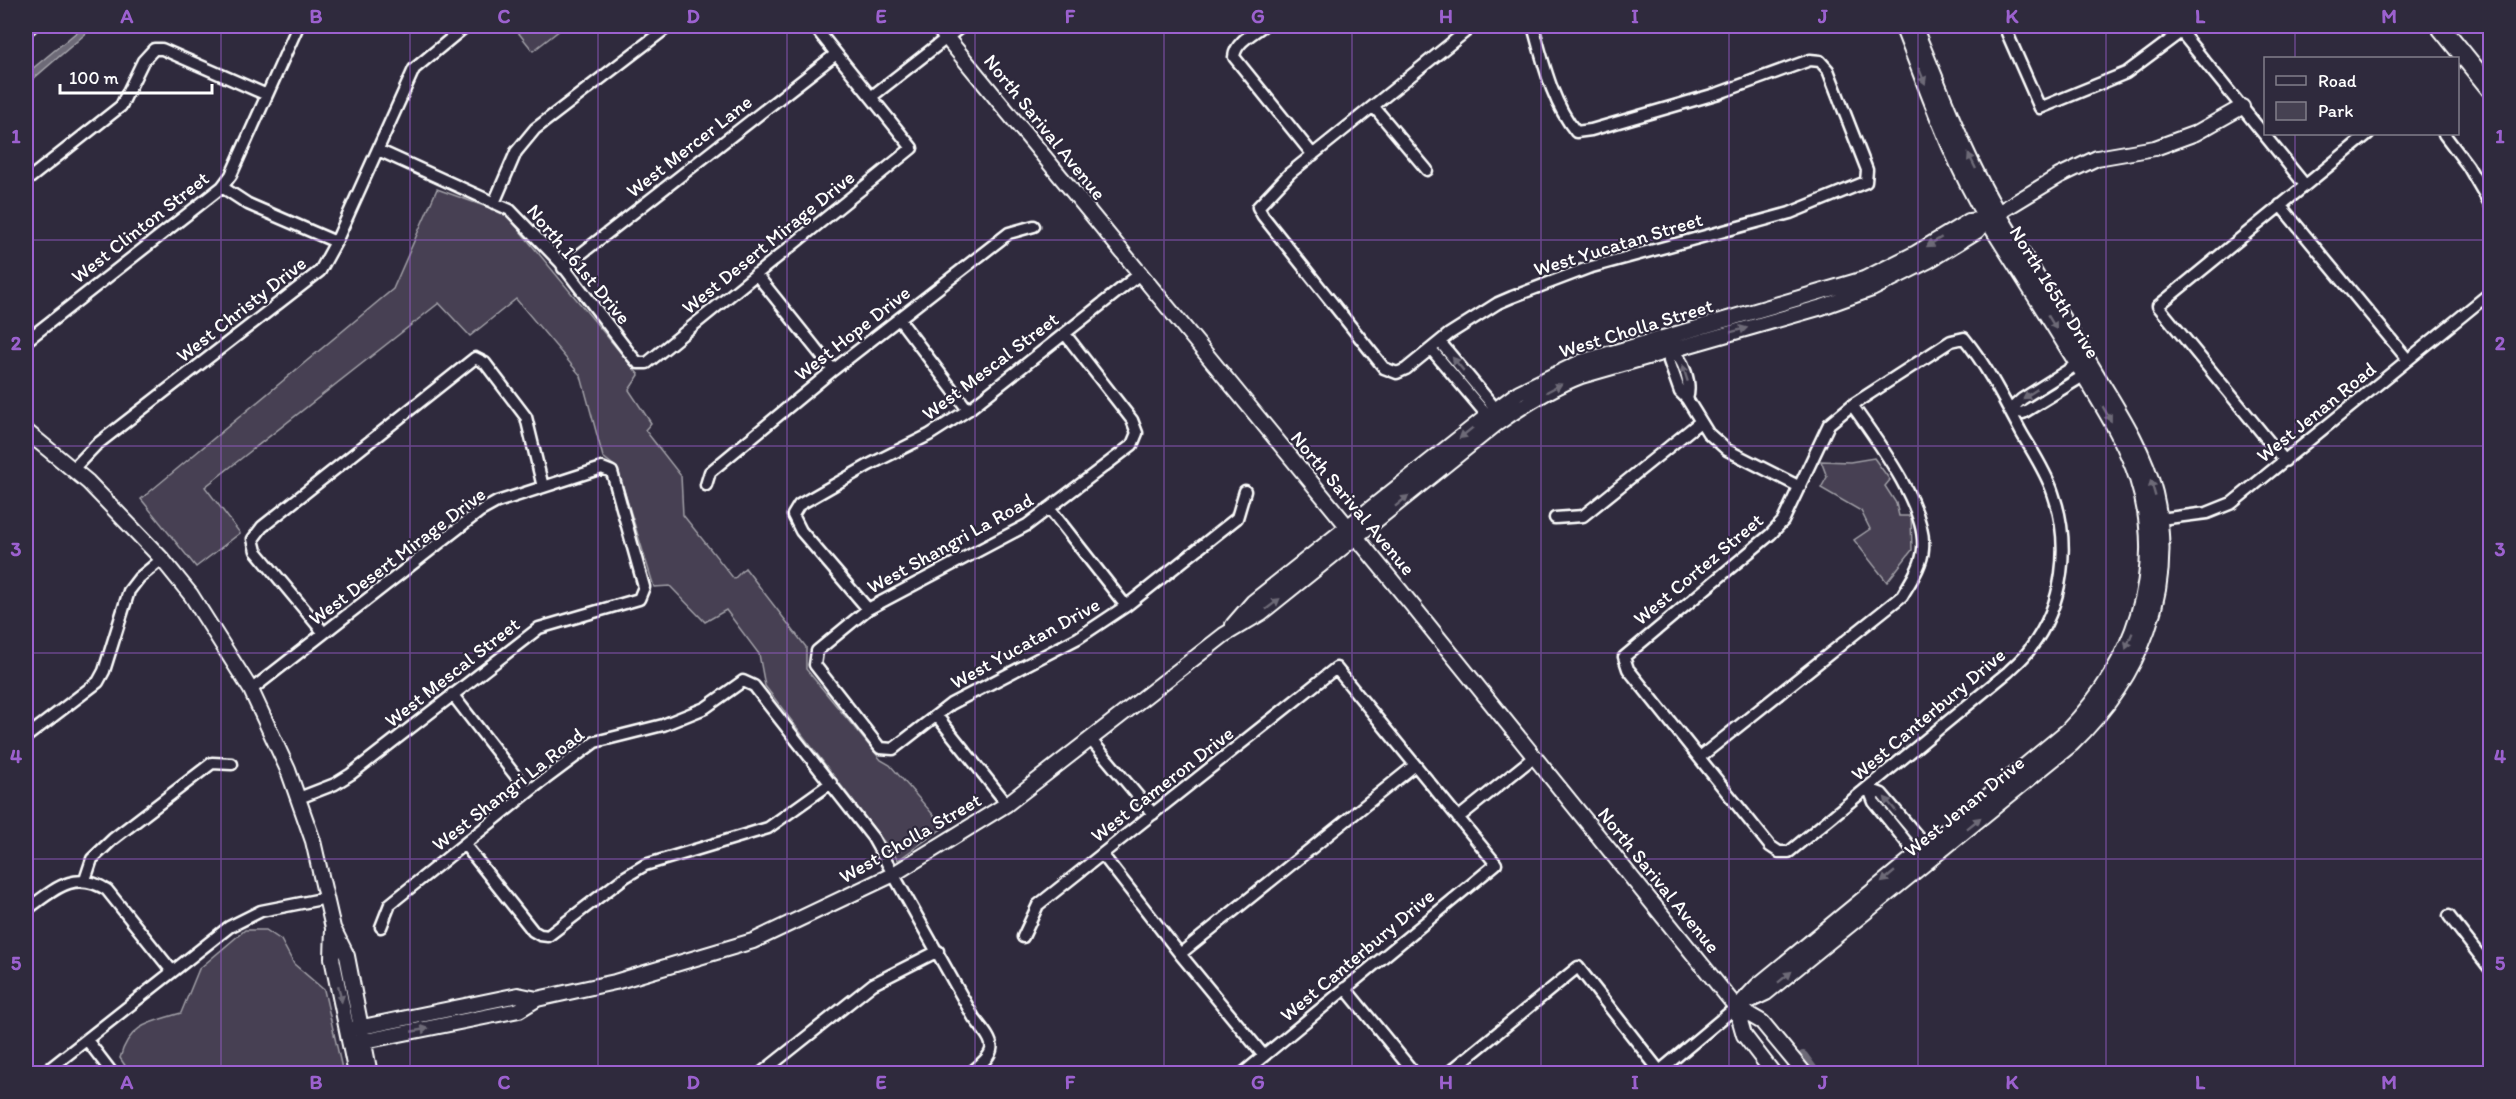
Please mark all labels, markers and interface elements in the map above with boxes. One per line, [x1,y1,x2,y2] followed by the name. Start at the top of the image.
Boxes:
[120,4,134,28] text: A
[310,4,323,28] text: B
[498,4,511,28] text: C
[686,4,700,28] text: D
[875,4,887,28] text: E
[1065,4,1076,28] text: F
[1251,4,1265,28] text: G
[1439,4,1453,28] text: H
[1631,4,1639,28] text: I
[1817,4,1828,28] text: J
[2006,4,2020,28] text: K
[2195,4,2206,28] text: L
[2381,4,2397,28] text: M
[979,49,1111,205] street label: North Sarival Avenue
[60,57,212,95] scale bar
[2264,57,2459,135] legend
[69,67,119,89] text: 100 m
[1918,67,1927,85] one-way arrow
[2318,70,2357,92] text: Road
[621,89,757,203] street label: West Mercer Lane
[2318,100,2353,122] text: Park
[11,124,21,148] text: 1
[2495,124,2505,148] text: 1
[1967,153,1976,170] one-way arrow
[677,165,859,319] street label: West Desert Mirage Drive
[66,166,214,288] street label: West Clinton Street
[522,199,636,329] street label: North 161st Drive
[1531,207,1706,281] street label: West Yucatan Street
[2005,221,2105,363] street label: North 165th Drive
[1926,237,1942,248] one-way arrow
[171,251,311,367] street label: West Christy Drive
[789,280,915,386] street label: West Hope Drive
[1556,293,1716,363] street label: West Cholla Street
[917,307,1063,425] street label: West Mescal Street
[2046,314,2057,330] one-way arrow
[1730,325,1748,334] one-way arrow
[11,331,22,355] text: 2
[2495,331,2506,355] text: 2
[1452,356,1465,372] one-way arrow
[2252,356,2381,467] street label: West Jenan Road
[1679,364,1689,382] one-way arrow
[1545,383,1562,393] one-way arrow
[2022,388,2038,399] one-way arrow
[2102,406,2112,423] one-way arrow
[1286,426,1420,580] street label: North Sarival Avenue
[1458,426,1474,439] one-way arrow
[2147,479,2157,497] one-way arrow
[304,482,490,630] street label: West Desert Mirage Drive
[863,487,1037,599] street label: West Shangri La Road
[1394,495,1410,508] one-way arrow
[1628,507,1768,630] street label: West Cortez Street
[11,537,22,561] text: 3
[2495,537,2506,561] text: 3
[946,592,1104,694] street label: West Yucatan Drive
[1265,597,1281,610] one-way arrow
[380,612,525,732] street label: West Mescal Street
[2124,632,2134,650] one-way arrow
[1846,642,2010,786] street label: West Canterbury Drive
[1086,721,1238,847] street label: West Cameron Drive
[427,722,589,856] street label: West Shangri La Road
[10,744,22,768] text: 4
[2494,744,2506,768] text: 4
[1899,750,2029,862] street label: West Jenan Drive
[835,787,986,888] street label: West Cholla Street
[1884,796,1897,812] one-way arrow
[1593,802,1725,958] street label: North Sarival Avenue
[1966,816,1982,829] one-way arrow
[1880,871,1896,884] one-way arrow
[1275,883,1439,1027] street label: West Canterbury Drive
[11,951,22,975] text: 5
[2495,951,2506,975] text: 5
[1778,971,1793,983] one-way arrow
[336,985,346,1003] one-way arrow
[411,1025,430,1034] one-way arrow
[120,1070,134,1094] text: A
[310,1070,323,1094] text: B
[498,1070,511,1094] text: C
[686,1070,700,1094] text: D
[875,1070,887,1094] text: E
[1065,1070,1076,1094] text: F
[1251,1070,1265,1094] text: G
[1439,1070,1453,1094] text: H
[1631,1070,1639,1094] text: I
[1817,1070,1828,1094] text: J
[2006,1070,2020,1094] text: K
[2195,1070,2206,1094] text: L
[2381,1070,2397,1094] text: M

